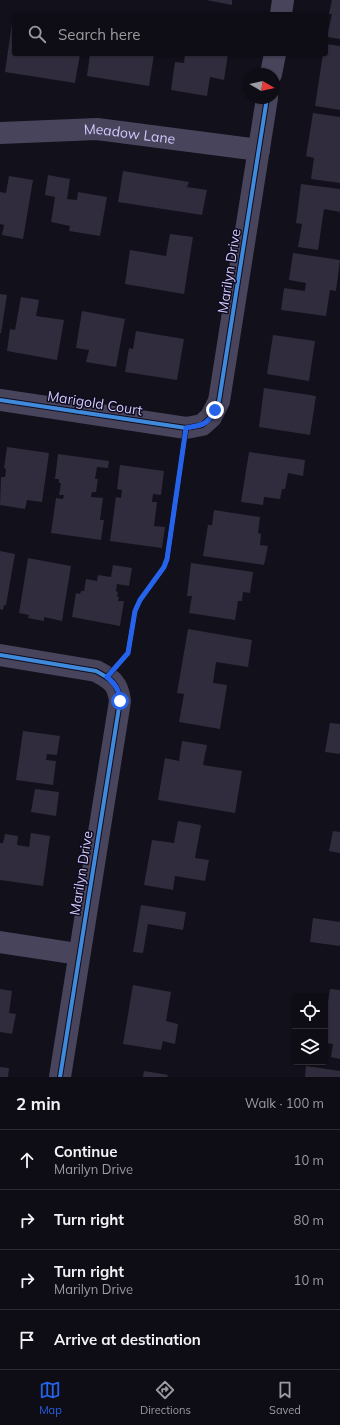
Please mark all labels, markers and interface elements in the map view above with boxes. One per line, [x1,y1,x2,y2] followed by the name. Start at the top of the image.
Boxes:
[12,12,328,56] search box
[26,23,48,45] icon: search
[58,25,140,44] text: Search here
[244,68,280,104] north arrow
[84,120,176,148] street label: Meadow Lane
[213,227,245,315] street label: Marilyn Drive
[46,387,144,419] street label: Marigold Court
[206,401,224,419] route end
[111,692,129,710] route start
[65,829,97,917] street label: Marilyn Drive
[292,993,328,1065] map controls
[292,993,328,1029] button: locate
[292,1029,328,1065] button: layers
[16,1093,61,1114] text: 2 min
[245,1095,324,1111] text: Walk · 100 m
[54,1142,117,1161] text: Continue
[16,1149,38,1171] icon: ahead
[294,1152,324,1168] text: 10 m
[54,1161,133,1177] text: Marilyn Drive
[16,1209,38,1231] icon: right
[54,1210,124,1229] text: Turn right
[294,1212,324,1228] text: 80 m
[54,1262,124,1281] text: Turn right
[16,1269,38,1291] icon: right
[294,1272,324,1288] text: 10 m
[54,1281,133,1297] text: Marilyn Drive
[16,1329,38,1351] icon: arrive
[54,1330,201,1349] text: Arrive at destination
[39,1379,62,1417] tab: Map
[140,1379,191,1417] tab: Directions
[269,1379,301,1417] tab: Saved

